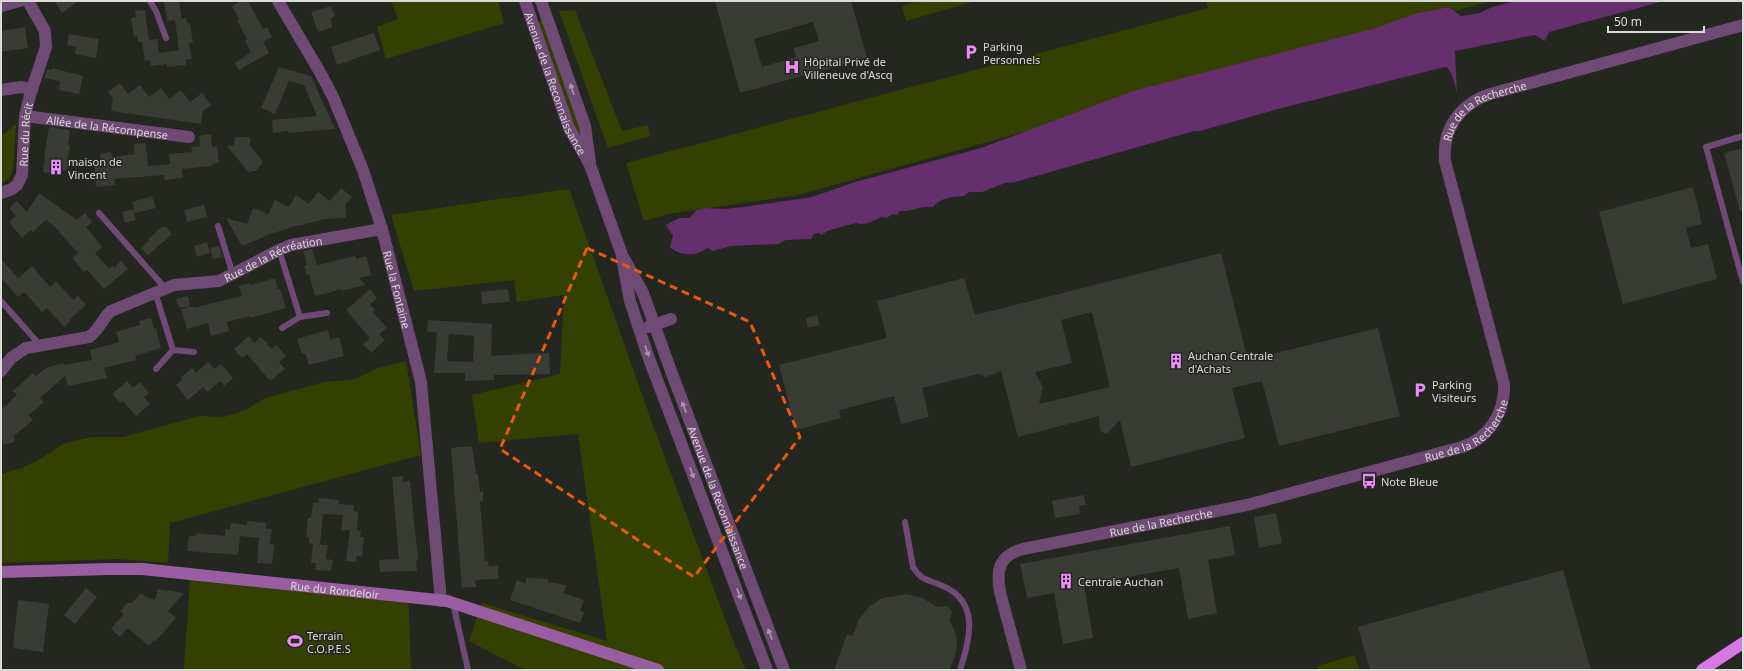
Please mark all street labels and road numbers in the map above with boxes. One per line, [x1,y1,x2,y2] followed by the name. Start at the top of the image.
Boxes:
[522,10,590,157] street label: Avenue de la Reconnaissance
[1439,77,1528,143] street label: Rue de la Recherche
[15,101,36,167] street label: Rue du Récit
[46,111,169,142] street label: Allée de la Récompense
[221,232,323,285] street label: Rue de la Récréation
[380,249,415,330] street label: Rue la Fontaine
[1423,398,1510,464] street label: Rue de la Recherche
[685,424,753,571] street label: Avenue de la Reconnaissance
[1108,504,1214,539] street label: Rue de la Recherche
[290,577,381,601] street label: Rue du Rondeloir

